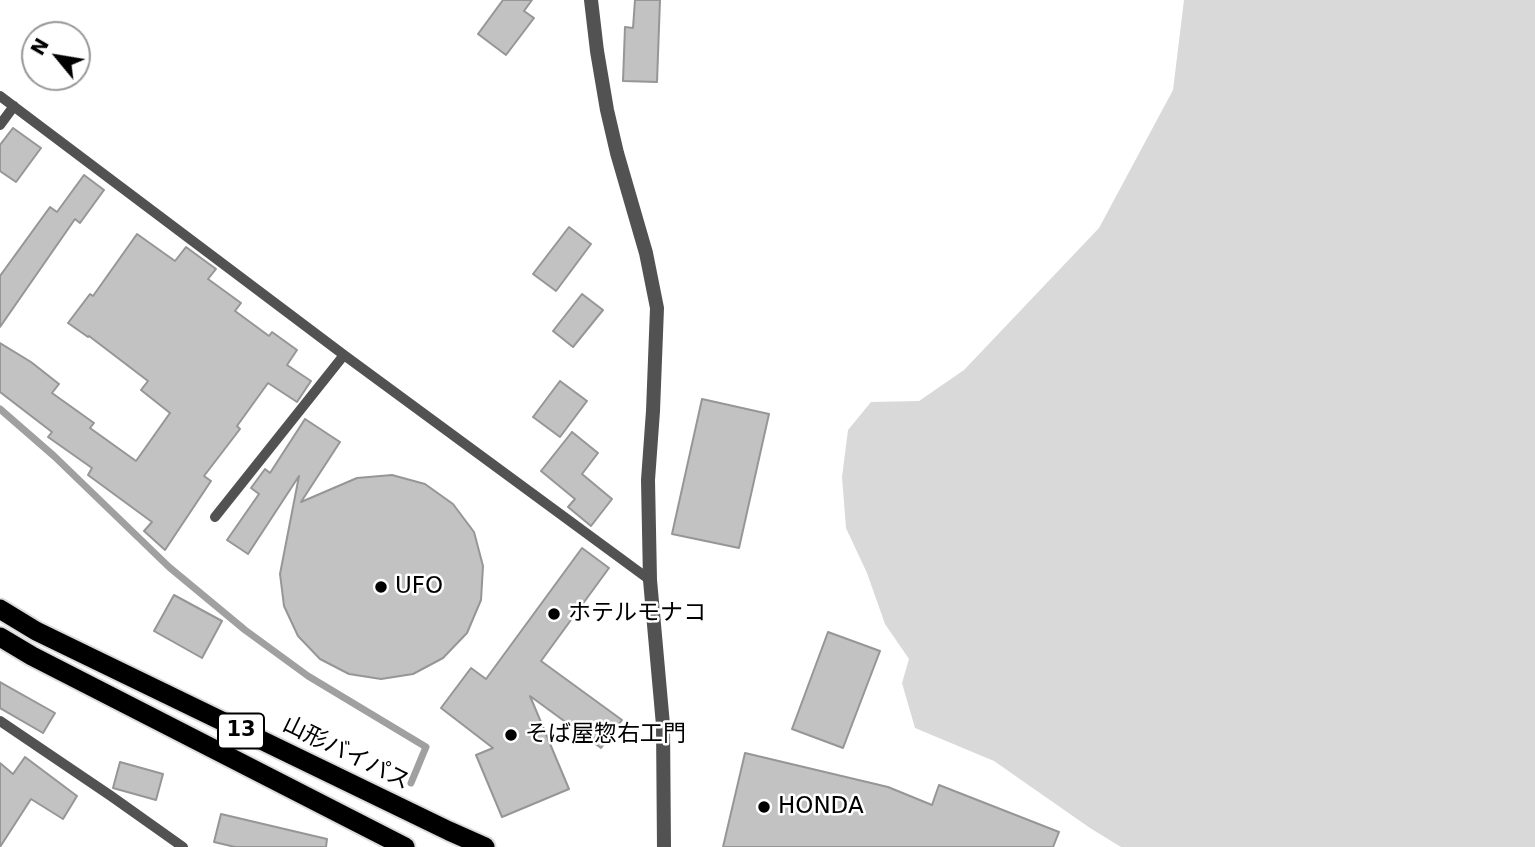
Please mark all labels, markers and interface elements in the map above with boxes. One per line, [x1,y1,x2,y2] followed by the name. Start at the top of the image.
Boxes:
[21,21,91,91] north arrow
[26,34,53,59] text: N
[395,573,443,601] place label: UFO
[373,579,389,595] marker: UFO
[568,600,706,628] place label: ホテルモナコ
[546,606,562,622] marker: ホテルモナコ
[278,711,414,797] street label: 山形バイパス
[218,714,264,748] road number: 13
[525,721,686,749] place label: そば屋惣右工門
[503,727,519,743] marker: そば屋惣右工門
[778,793,864,821] place label: HONDA
[756,799,772,815] marker: HONDA

